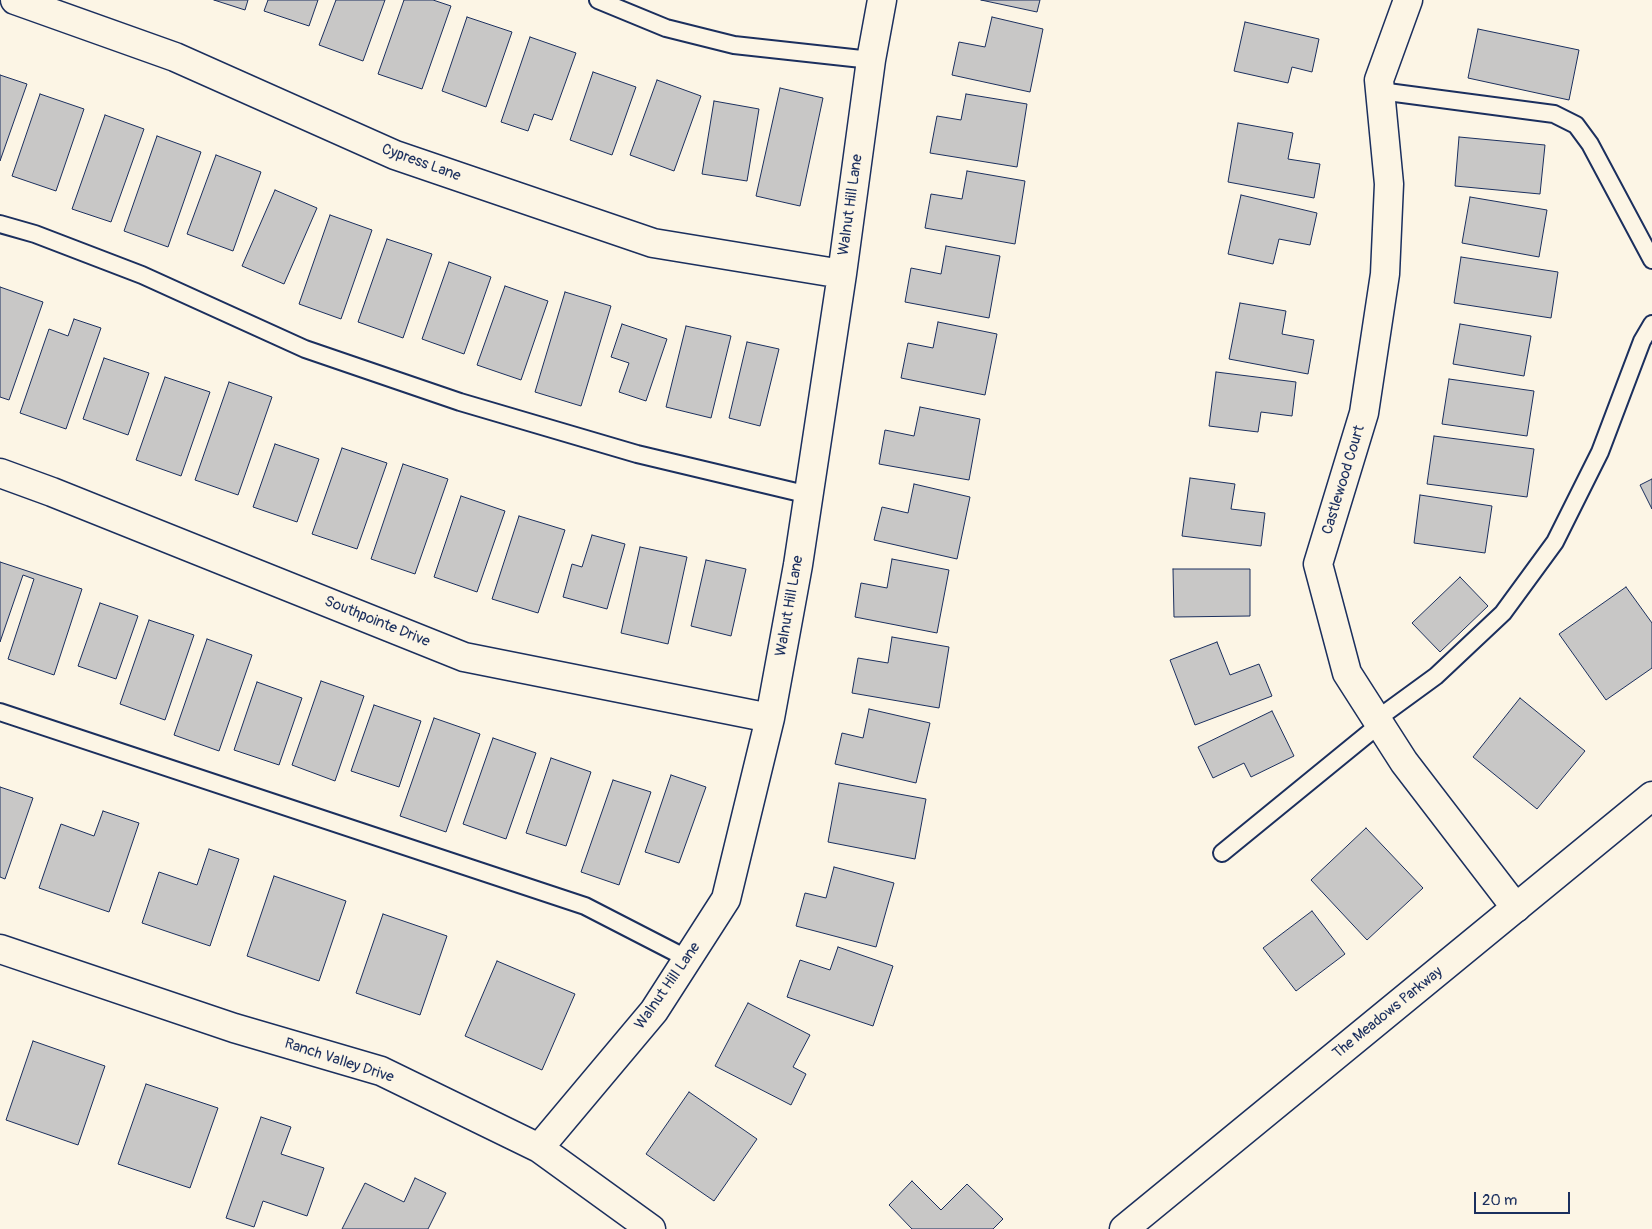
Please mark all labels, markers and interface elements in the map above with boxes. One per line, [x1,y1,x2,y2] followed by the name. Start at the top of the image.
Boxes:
[379,140,463,186] street label: Cypress Lane
[835,153,867,257] street label: Walnut Hill Lane
[1319,423,1369,537] street label: Castlewood Court
[772,554,808,658] street label: Walnut Hill Lane
[322,593,432,651] street label: Southpointe Drive
[631,939,705,1033] street label: Walnut Hill Lane
[1329,963,1447,1063] street label: The Meadows Parkway
[282,1035,396,1087] street label: Ranch Valley Drive
[1477,1182,1573,1214] scale bar
[1482,1191,1517,1210] text: 20 m

